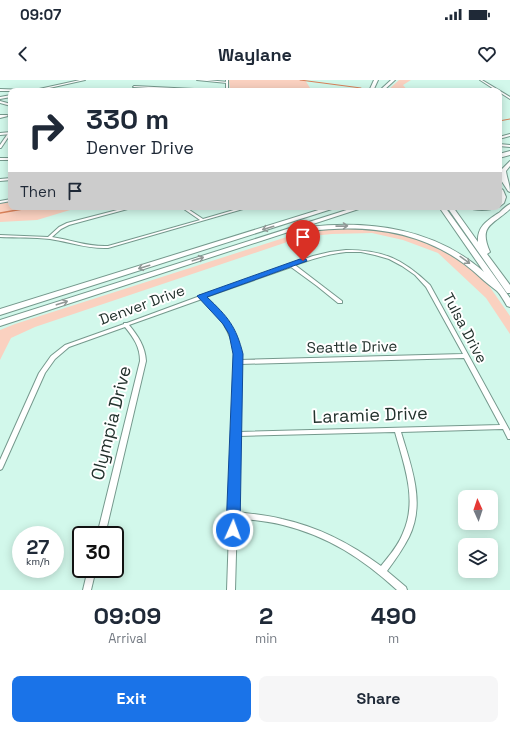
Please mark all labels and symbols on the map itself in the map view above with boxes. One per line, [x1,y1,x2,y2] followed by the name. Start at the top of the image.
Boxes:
[286,220,320,261] pin
[335,222,348,230] one-way arrow
[261,225,274,232] one-way arrow
[192,255,204,263] one-way arrow
[460,256,471,264] one-way arrow
[137,264,150,271] one-way arrow
[96,280,187,329] street label: Denver Drive
[439,289,492,366] street label: Tulsa Drive
[56,299,69,306] one-way arrow
[306,336,398,357] street label: Seattle Drive
[85,363,136,482] street label: Olympia Drive
[312,401,428,428] street label: Laramie Drive
[458,490,498,530] north arrow
[212,509,254,551] position arrow
[72,526,124,578] speed limit sign: 30

